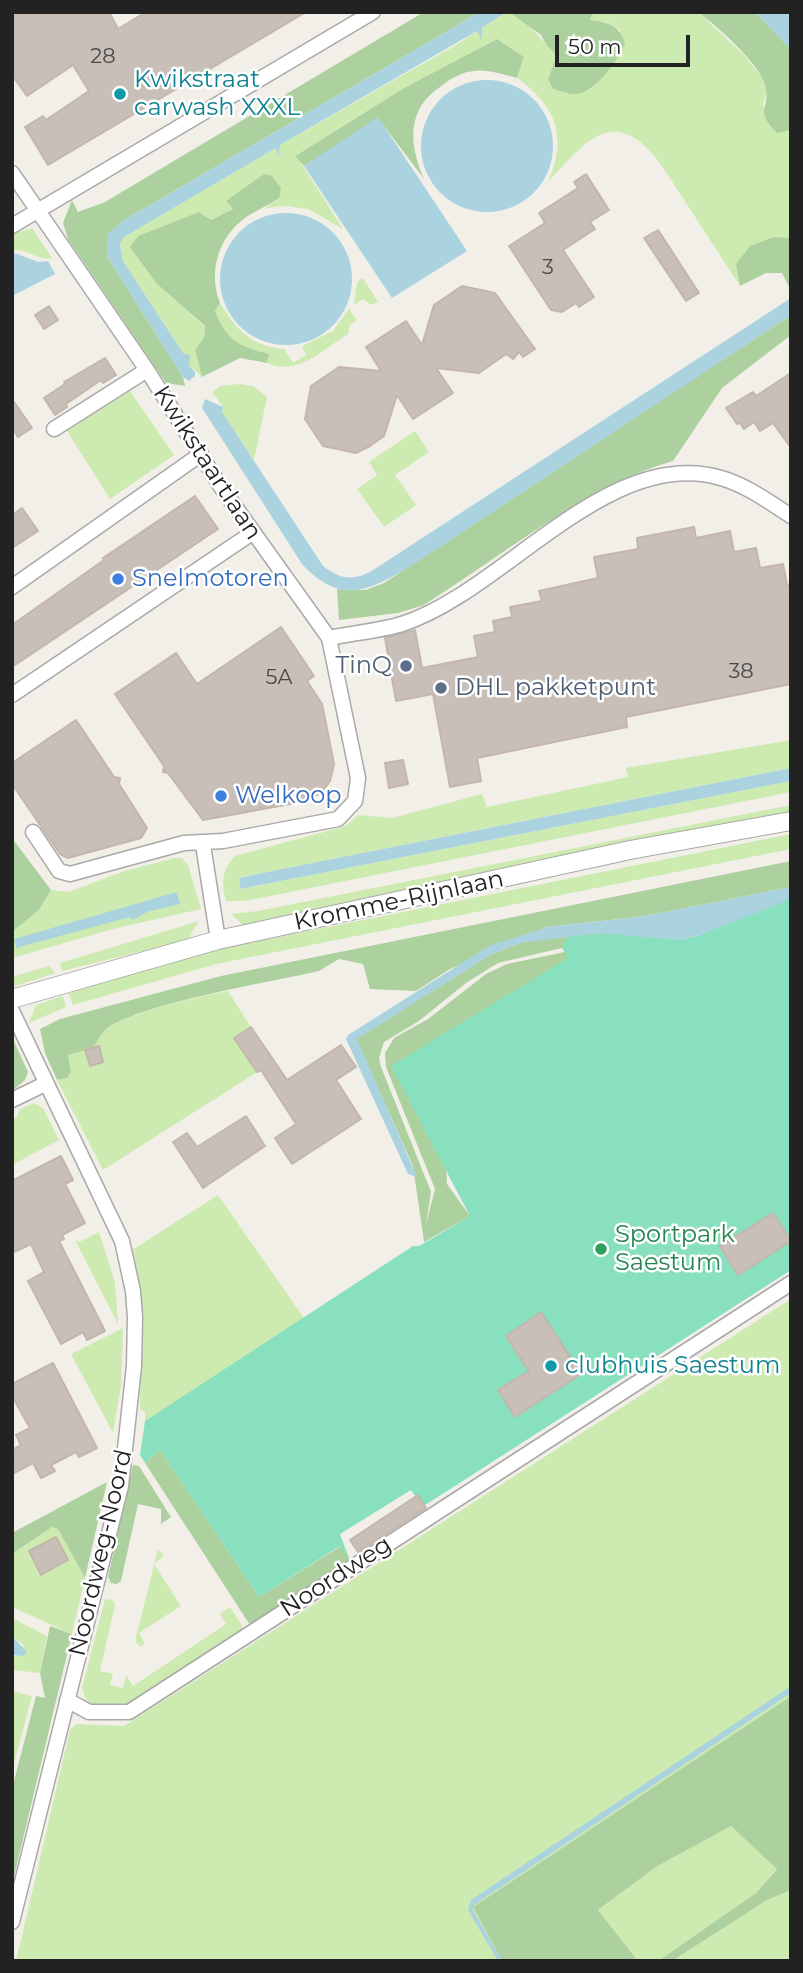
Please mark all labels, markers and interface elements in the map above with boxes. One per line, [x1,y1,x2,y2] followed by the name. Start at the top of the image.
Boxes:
[558,21,693,65] scale bar
[568,34,622,59] text: 50 m
[90,44,116,70] house number: 28
[134,66,300,122] place label: Kwikstraat carwash XXXL
[112,86,128,102] marker: Kwikstraat carwash XXXL
[542,255,554,281] house number: 3
[147,381,267,545] street label: Kwikstaartlaan
[132,565,289,593] place label: Snelmotoren
[110,571,126,587] marker: Snelmotoren
[335,652,392,680] place label: TinQ
[398,658,414,674] marker: TinQ
[728,659,754,685] house number: 38
[266,665,292,691] house number: 5A
[455,674,656,702] place label: DHL pakketpunt
[433,680,449,696] marker: DHL pakketpunt
[235,782,342,810] place label: Welkoop
[213,788,229,804] marker: Welkoop
[292,865,506,937] street label: Kromme-Rijnlaan
[615,1221,735,1277] place label: Sportpark Saestum
[593,1241,609,1257] marker: Sportpark Saestum
[565,1352,780,1380] place label: clubhuis Saestum
[543,1358,559,1374] marker: clubhuis Saestum
[63,1447,139,1659] street label: Noordweg-Noord
[275,1530,397,1624] street label: Noordweg

